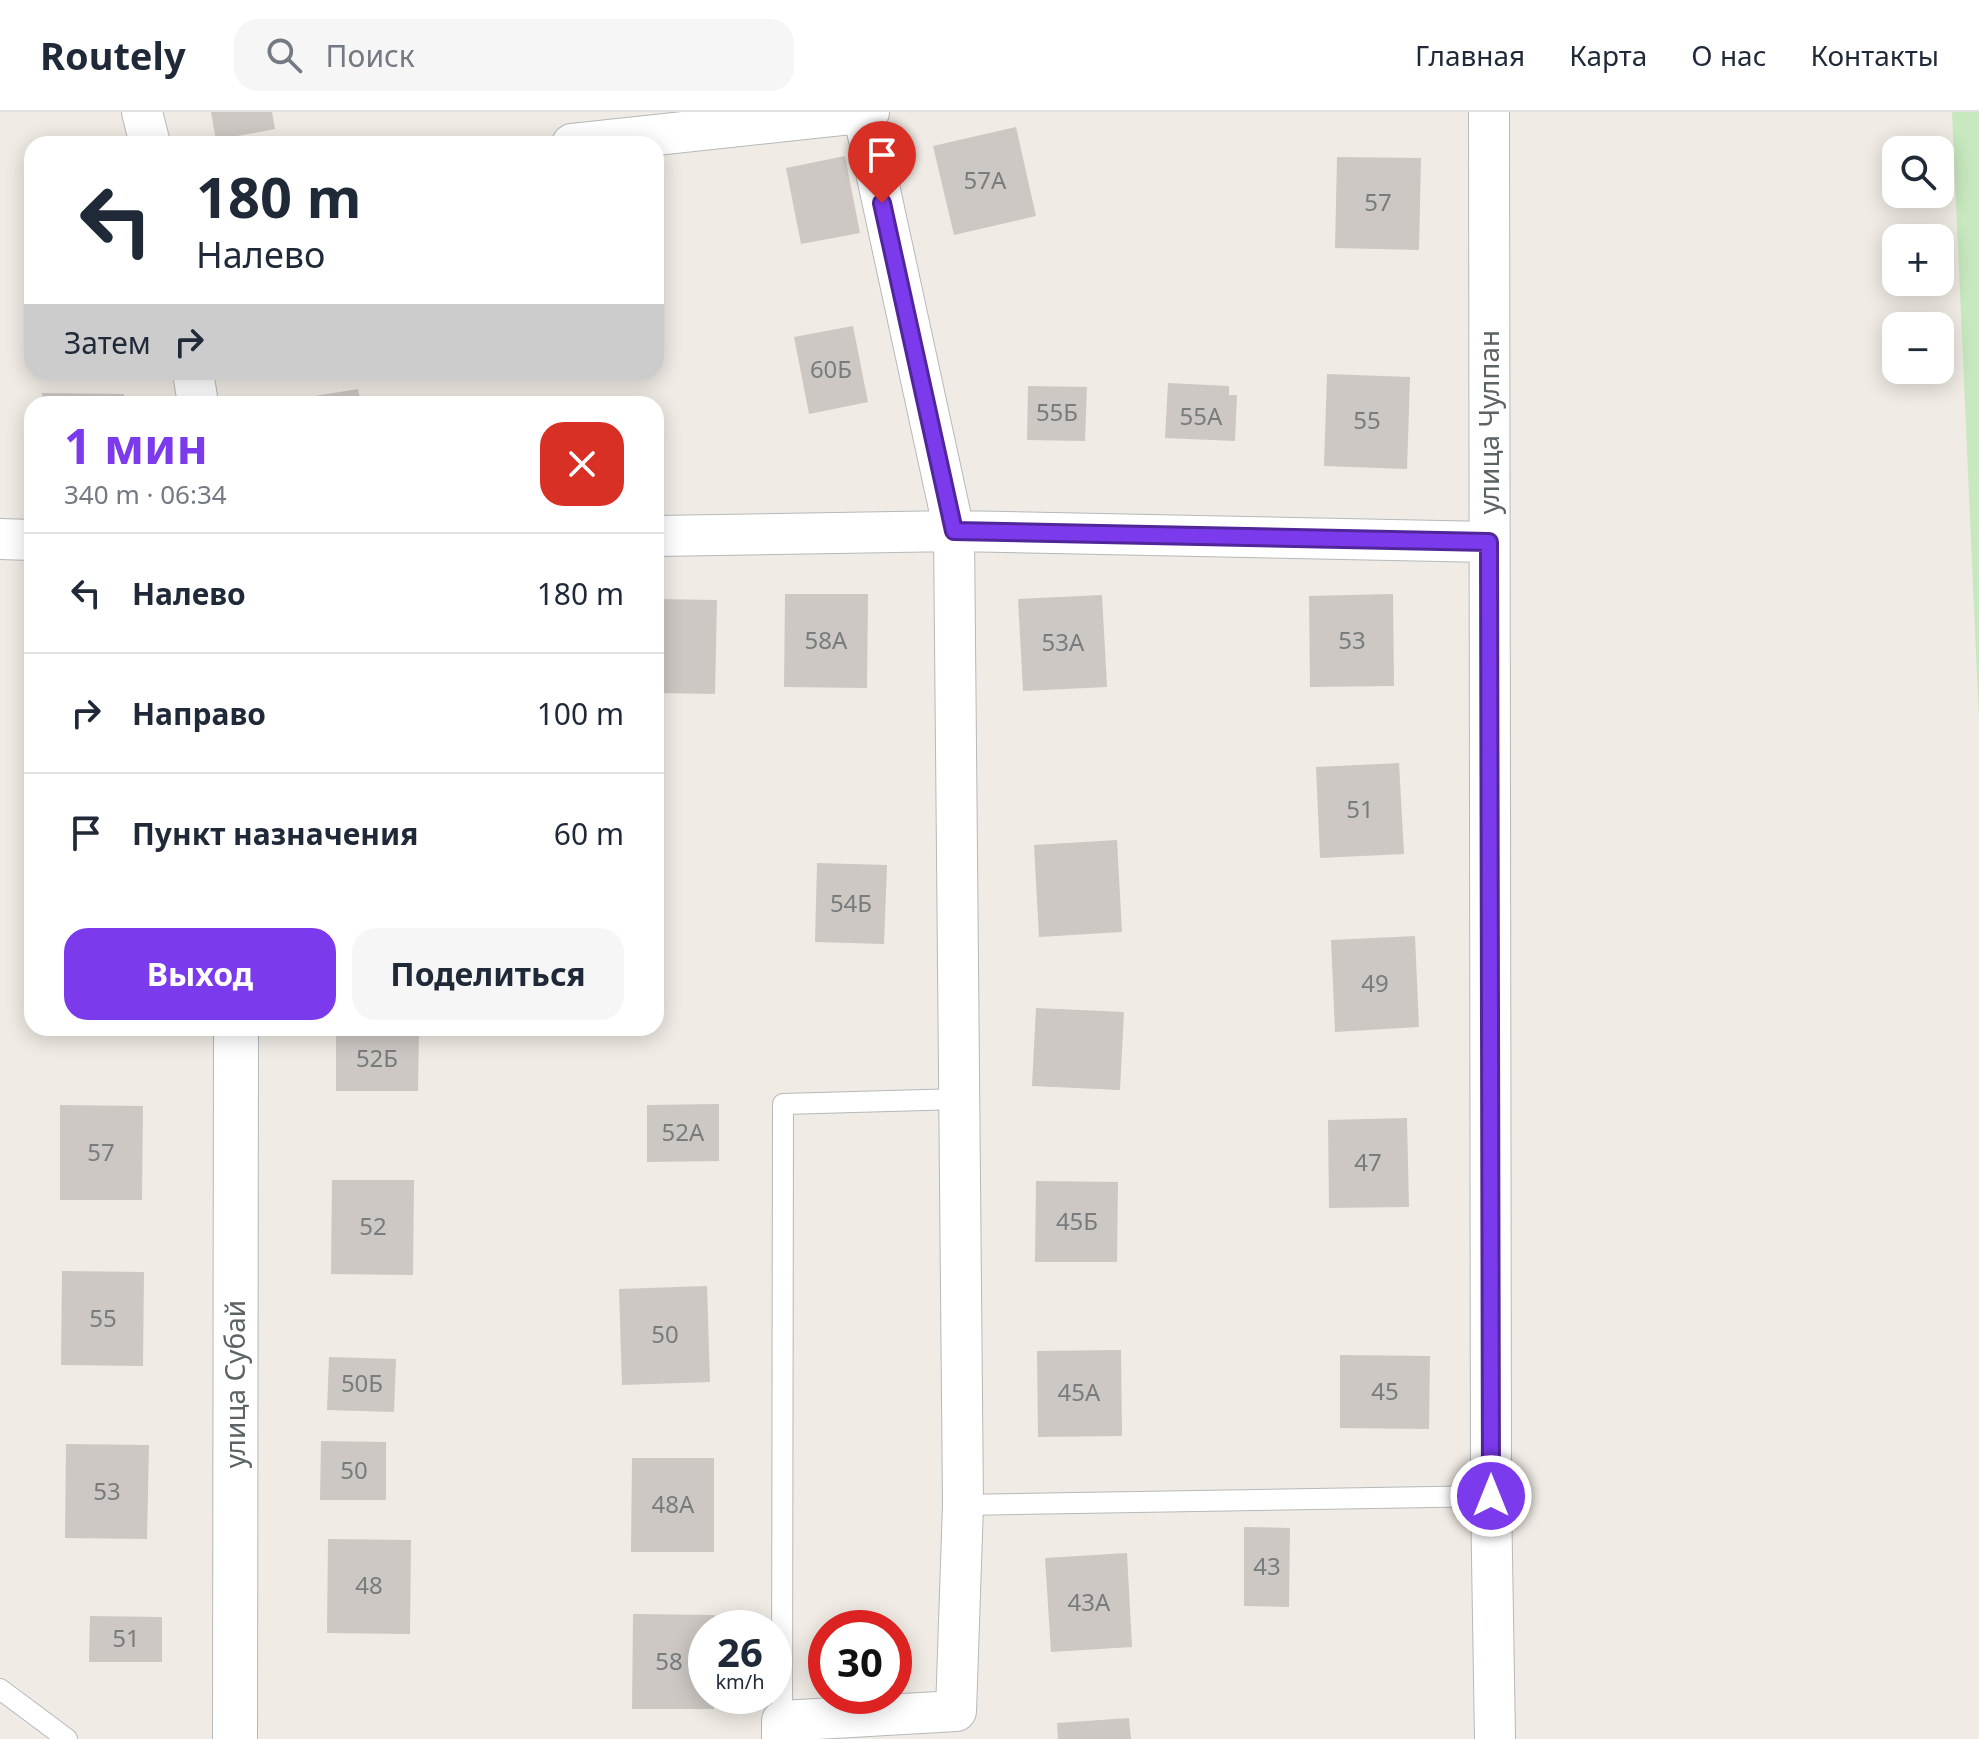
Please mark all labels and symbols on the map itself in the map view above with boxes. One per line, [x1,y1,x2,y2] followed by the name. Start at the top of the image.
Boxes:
[848,121,916,203] pin
[964,163,1007,196] house number: 57А
[1364,185,1392,218] house number: 57
[1469,330,1507,514] street label: улица Чулпан
[810,352,852,385] house number: 60Б
[1036,395,1078,428] house number: 55Б
[1180,399,1223,432] house number: 55А
[1353,403,1381,436] house number: 55
[805,623,848,656] house number: 58А
[1338,623,1366,656] house number: 53
[1042,625,1085,658] house number: 53А
[1346,792,1374,825] house number: 51
[830,886,872,919] house number: 54Б
[1361,966,1389,999] house number: 49
[356,1041,398,1074] house number: 52Б
[662,1115,705,1148] house number: 52А
[87,1135,115,1168] house number: 57
[1354,1145,1382,1178] house number: 47
[1056,1204,1098,1237] house number: 45Б
[359,1209,387,1242] house number: 52
[215,1300,253,1468] street label: улица Субай
[89,1301,117,1334] house number: 55
[651,1317,679,1350] house number: 50
[341,1366,383,1399] house number: 50Б
[1371,1374,1399,1407] house number: 45
[1058,1375,1101,1408] house number: 45А
[340,1453,368,1486] house number: 50
[1449,1454,1533,1538] position arrow
[93,1474,121,1507] house number: 53
[652,1487,695,1520] house number: 48А
[1253,1549,1281,1582] house number: 43
[355,1568,383,1601] house number: 48
[1068,1585,1111,1618] house number: 43А
[808,1610,912,1714] speed limit sign: 30
[112,1621,140,1654] house number: 51
[655,1644,683,1677] house number: 58

